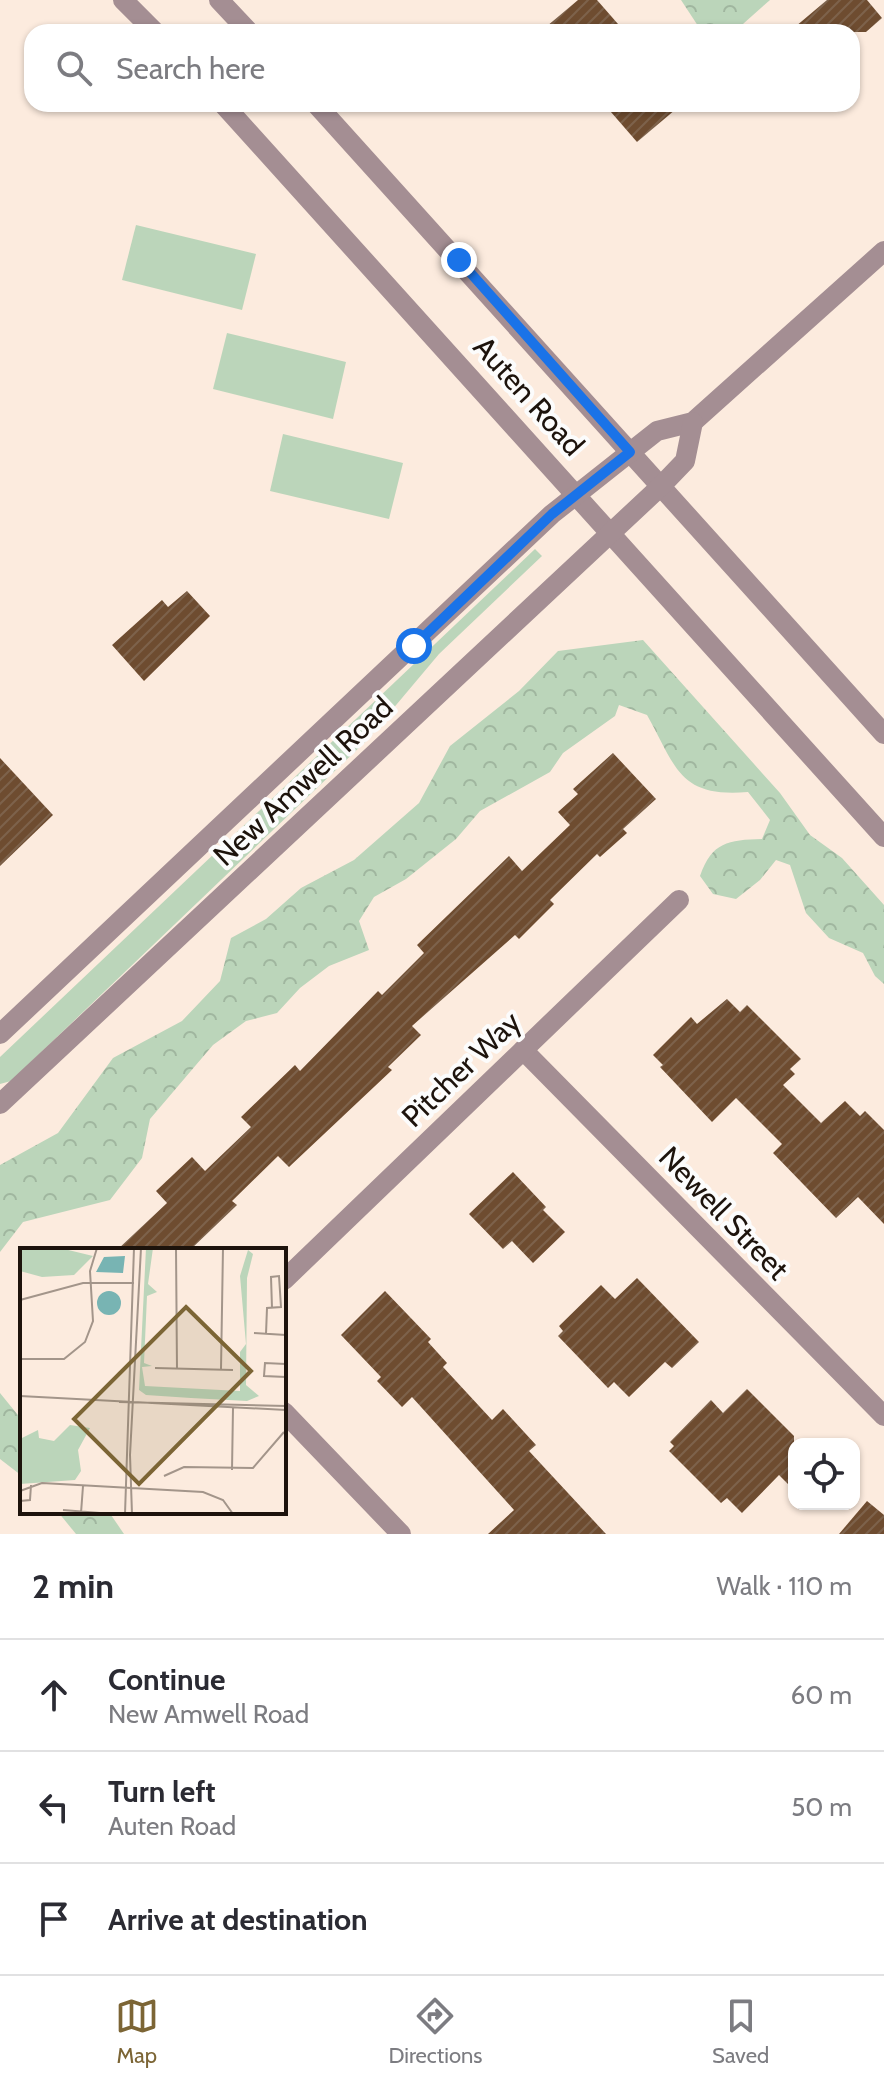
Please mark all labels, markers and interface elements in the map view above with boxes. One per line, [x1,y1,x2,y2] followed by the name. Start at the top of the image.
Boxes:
[24,24,860,112] search box
[52,46,96,90] icon: search
[116,50,265,87] text: Search here
[441,242,477,278] route end
[466,329,592,463] street label: Auten Road
[396,628,432,664] route start
[206,688,400,874] street label: New Amwell Road
[394,1003,528,1135] street label: Pitcher Way
[651,1139,797,1287] street label: Newell Street
[20,1248,286,1514] inset map
[788,1438,860,1510] map controls
[788,1438,860,1510] button: locate
[32,1565,114,1607] text: 2 min
[717,1570,852,1602] text: Walk · 110 m
[108,1661,225,1698] text: Continue
[32,1673,76,1717] icon: ahead
[790,1679,852,1711] text: 60 m
[108,1698,309,1730] text: New Amwell Road
[108,1773,216,1810] text: Turn left
[32,1785,76,1829] icon: left
[791,1791,852,1823] text: 50 m
[108,1810,236,1842] text: Auten Road
[32,1897,76,1941] icon: arrive
[108,1901,368,1938] text: Arrive at destination
[115,1994,159,2069] tab: Map
[388,1994,482,2069] tab: Directions
[712,1994,769,2069] tab: Saved

